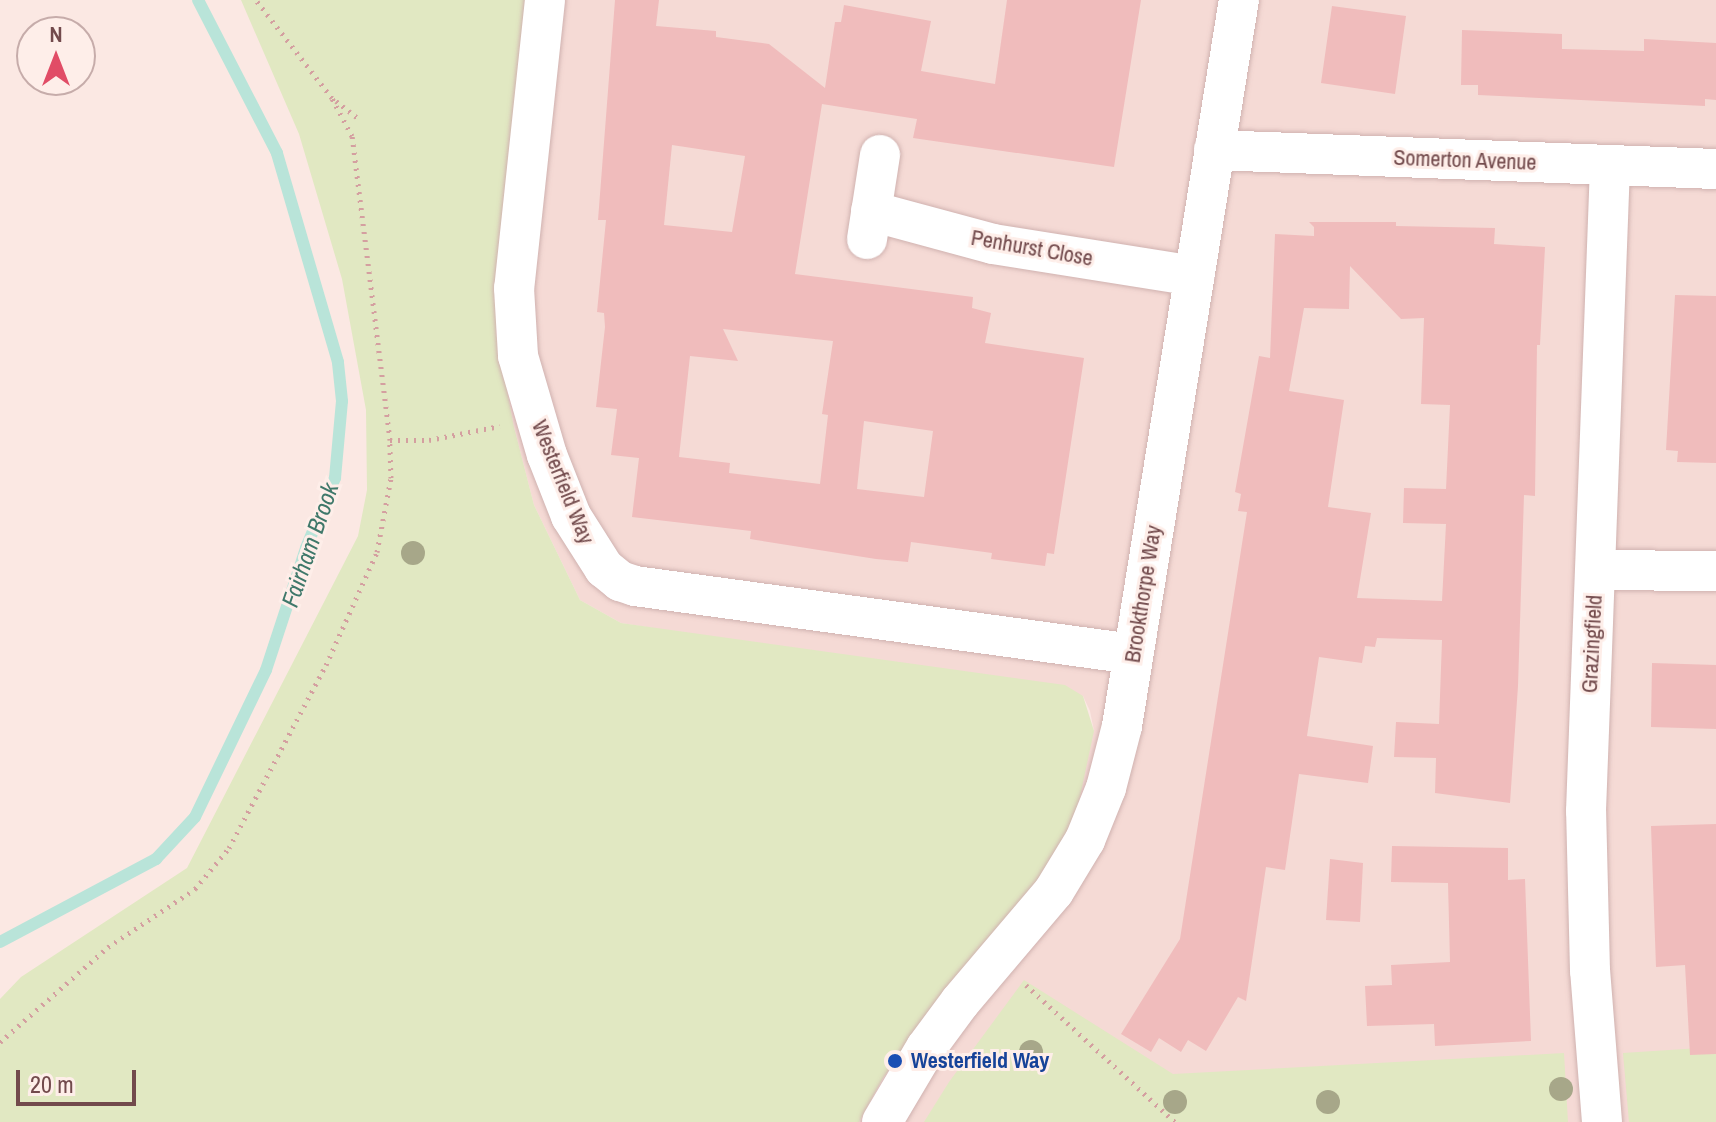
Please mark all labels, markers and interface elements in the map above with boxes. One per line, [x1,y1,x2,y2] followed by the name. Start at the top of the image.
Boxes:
[16,16,96,96] north arrow
[49,19,63,49] text: N
[1393,144,1537,176] street label: Somerton Avenue
[969,224,1095,272] street label: Penhurst Close
[526,416,600,548] street label: Westerfield Way
[275,479,345,611] water label: Fairham Brook
[1119,523,1167,665] street label: Brookthorpe Way
[1576,594,1608,694] street label: Grazingfield
[911,1048,1049,1074] place label: Westerfield Way
[886,1052,904,1070] marker: Westerfield Way
[20,1054,140,1104] scale bar
[30,1068,74,1100] text: 20 m

